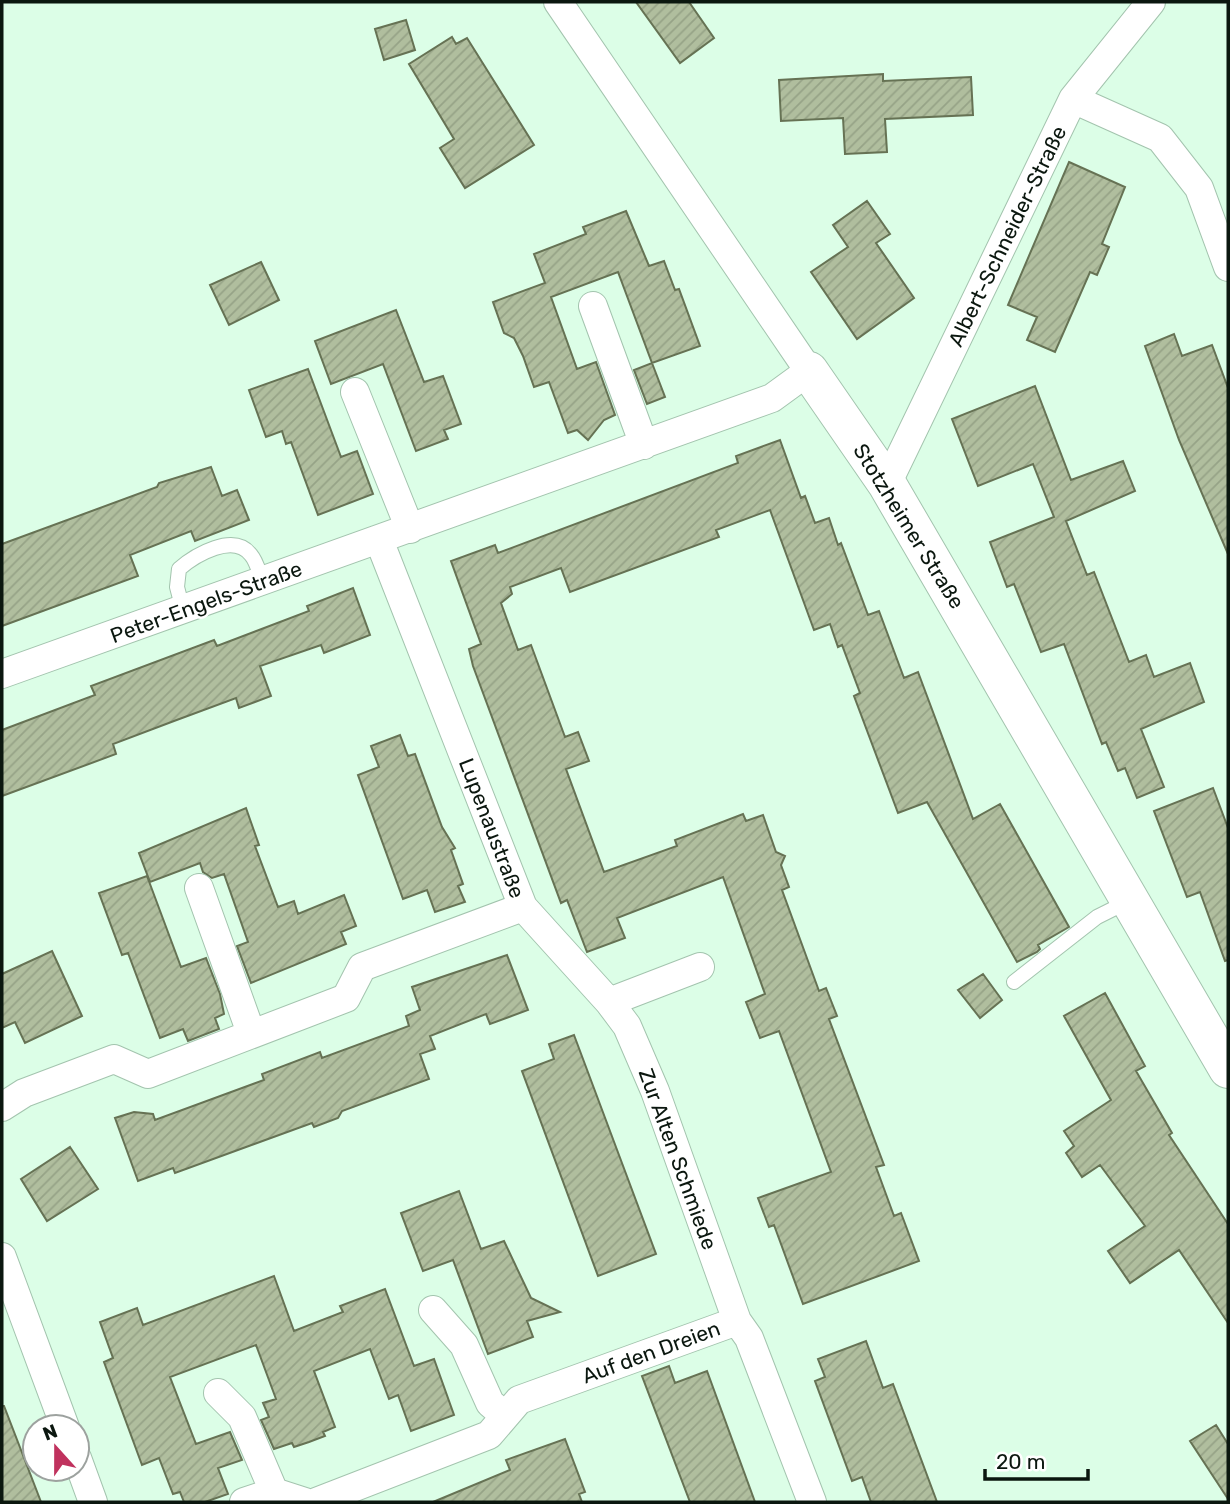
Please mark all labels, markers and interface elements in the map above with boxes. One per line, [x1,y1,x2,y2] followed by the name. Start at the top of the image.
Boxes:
[943,122,1071,350] street label: Albert-Schneider-Straße
[848,439,970,613] street label: Stotzheimer Straße
[107,556,305,648] street label: Peter-Engels-Straße
[454,755,530,901] street label: Lupenaustraße
[634,1065,722,1253] street label: Zur Alten Schmiede
[579,1315,723,1389] street label: Auf den Dreien
[21,1413,91,1483] north arrow
[40,1419,61,1446] text: N
[985,1438,1088,1482] scale bar
[996,1449,1045,1474] text: 20 m

